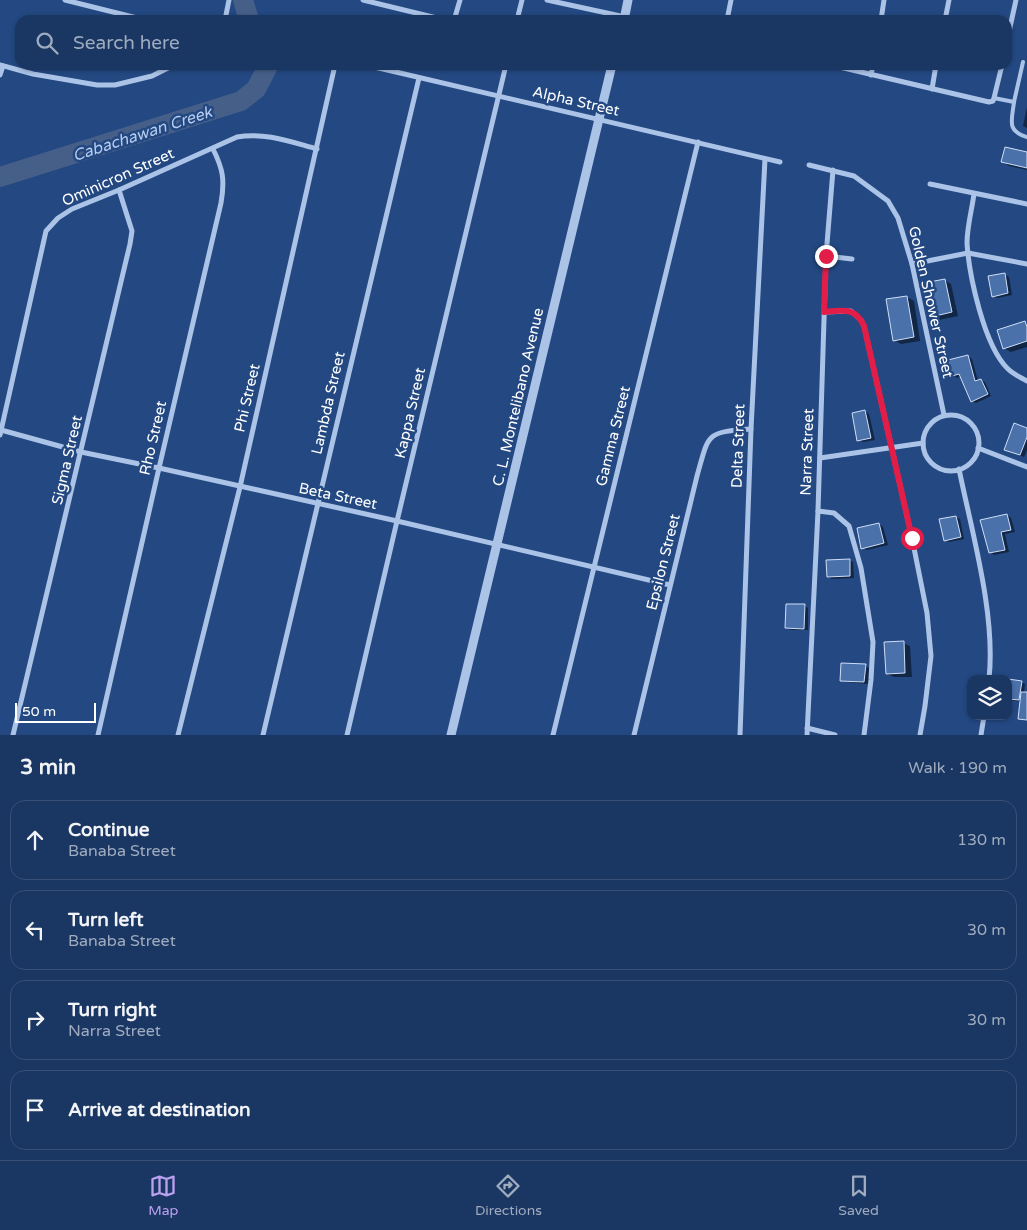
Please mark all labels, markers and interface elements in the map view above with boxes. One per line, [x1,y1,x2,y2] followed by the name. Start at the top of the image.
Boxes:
[15,15,1012,70] search box
[33,29,61,57] icon: search
[73,32,180,54] text: Search here
[531,82,621,120] street label: Alpha Street
[70,102,216,166] water label: Cabachawan Creek
[59,144,177,210] street label: Ominicron Street
[905,224,957,380] street label: Golden Shower Street
[815,245,838,268] route end
[489,306,547,488] street label: C. L. Montelibano Avenue
[307,350,349,456] street label: Lambda Street
[230,362,264,434] street label: Phi Street
[391,366,429,460] street label: Kappa Street
[592,384,634,488] street label: Gamma Street
[136,399,170,477] street label: Rho Street
[728,403,748,488] street label: Delta Street
[796,408,818,496] street label: Narra Street
[48,413,86,506] street label: Sigma Street
[297,479,379,513] street label: Beta Street
[642,512,684,612] street label: Epsilon Street
[901,527,924,550] route start
[967,675,1012,720] map controls
[967,675,1012,720] button: layers
[15,700,96,723] scale bar
[22,703,56,720] text: 50 m
[20,755,76,780] text: 3 min
[908,758,1007,778] text: Walk · 190 m
[68,819,150,841] text: Continue
[21,826,49,854] icon: ahead
[957,830,1006,850] text: 130 m
[68,841,176,861] text: Banaba Street
[68,909,144,931] text: Turn left
[21,916,49,944] icon: left
[967,920,1006,940] text: 30 m
[68,931,176,951] text: Banaba Street
[68,999,156,1021] text: Turn right
[21,1006,49,1034] icon: right
[967,1010,1006,1030] text: 30 m
[68,1021,161,1041] text: Narra Street
[21,1096,49,1124] icon: arrive
[68,1099,251,1121] text: Arrive at destination
[148,1172,178,1219] tab: Map
[475,1172,542,1219] tab: Directions
[838,1172,879,1219] tab: Saved

